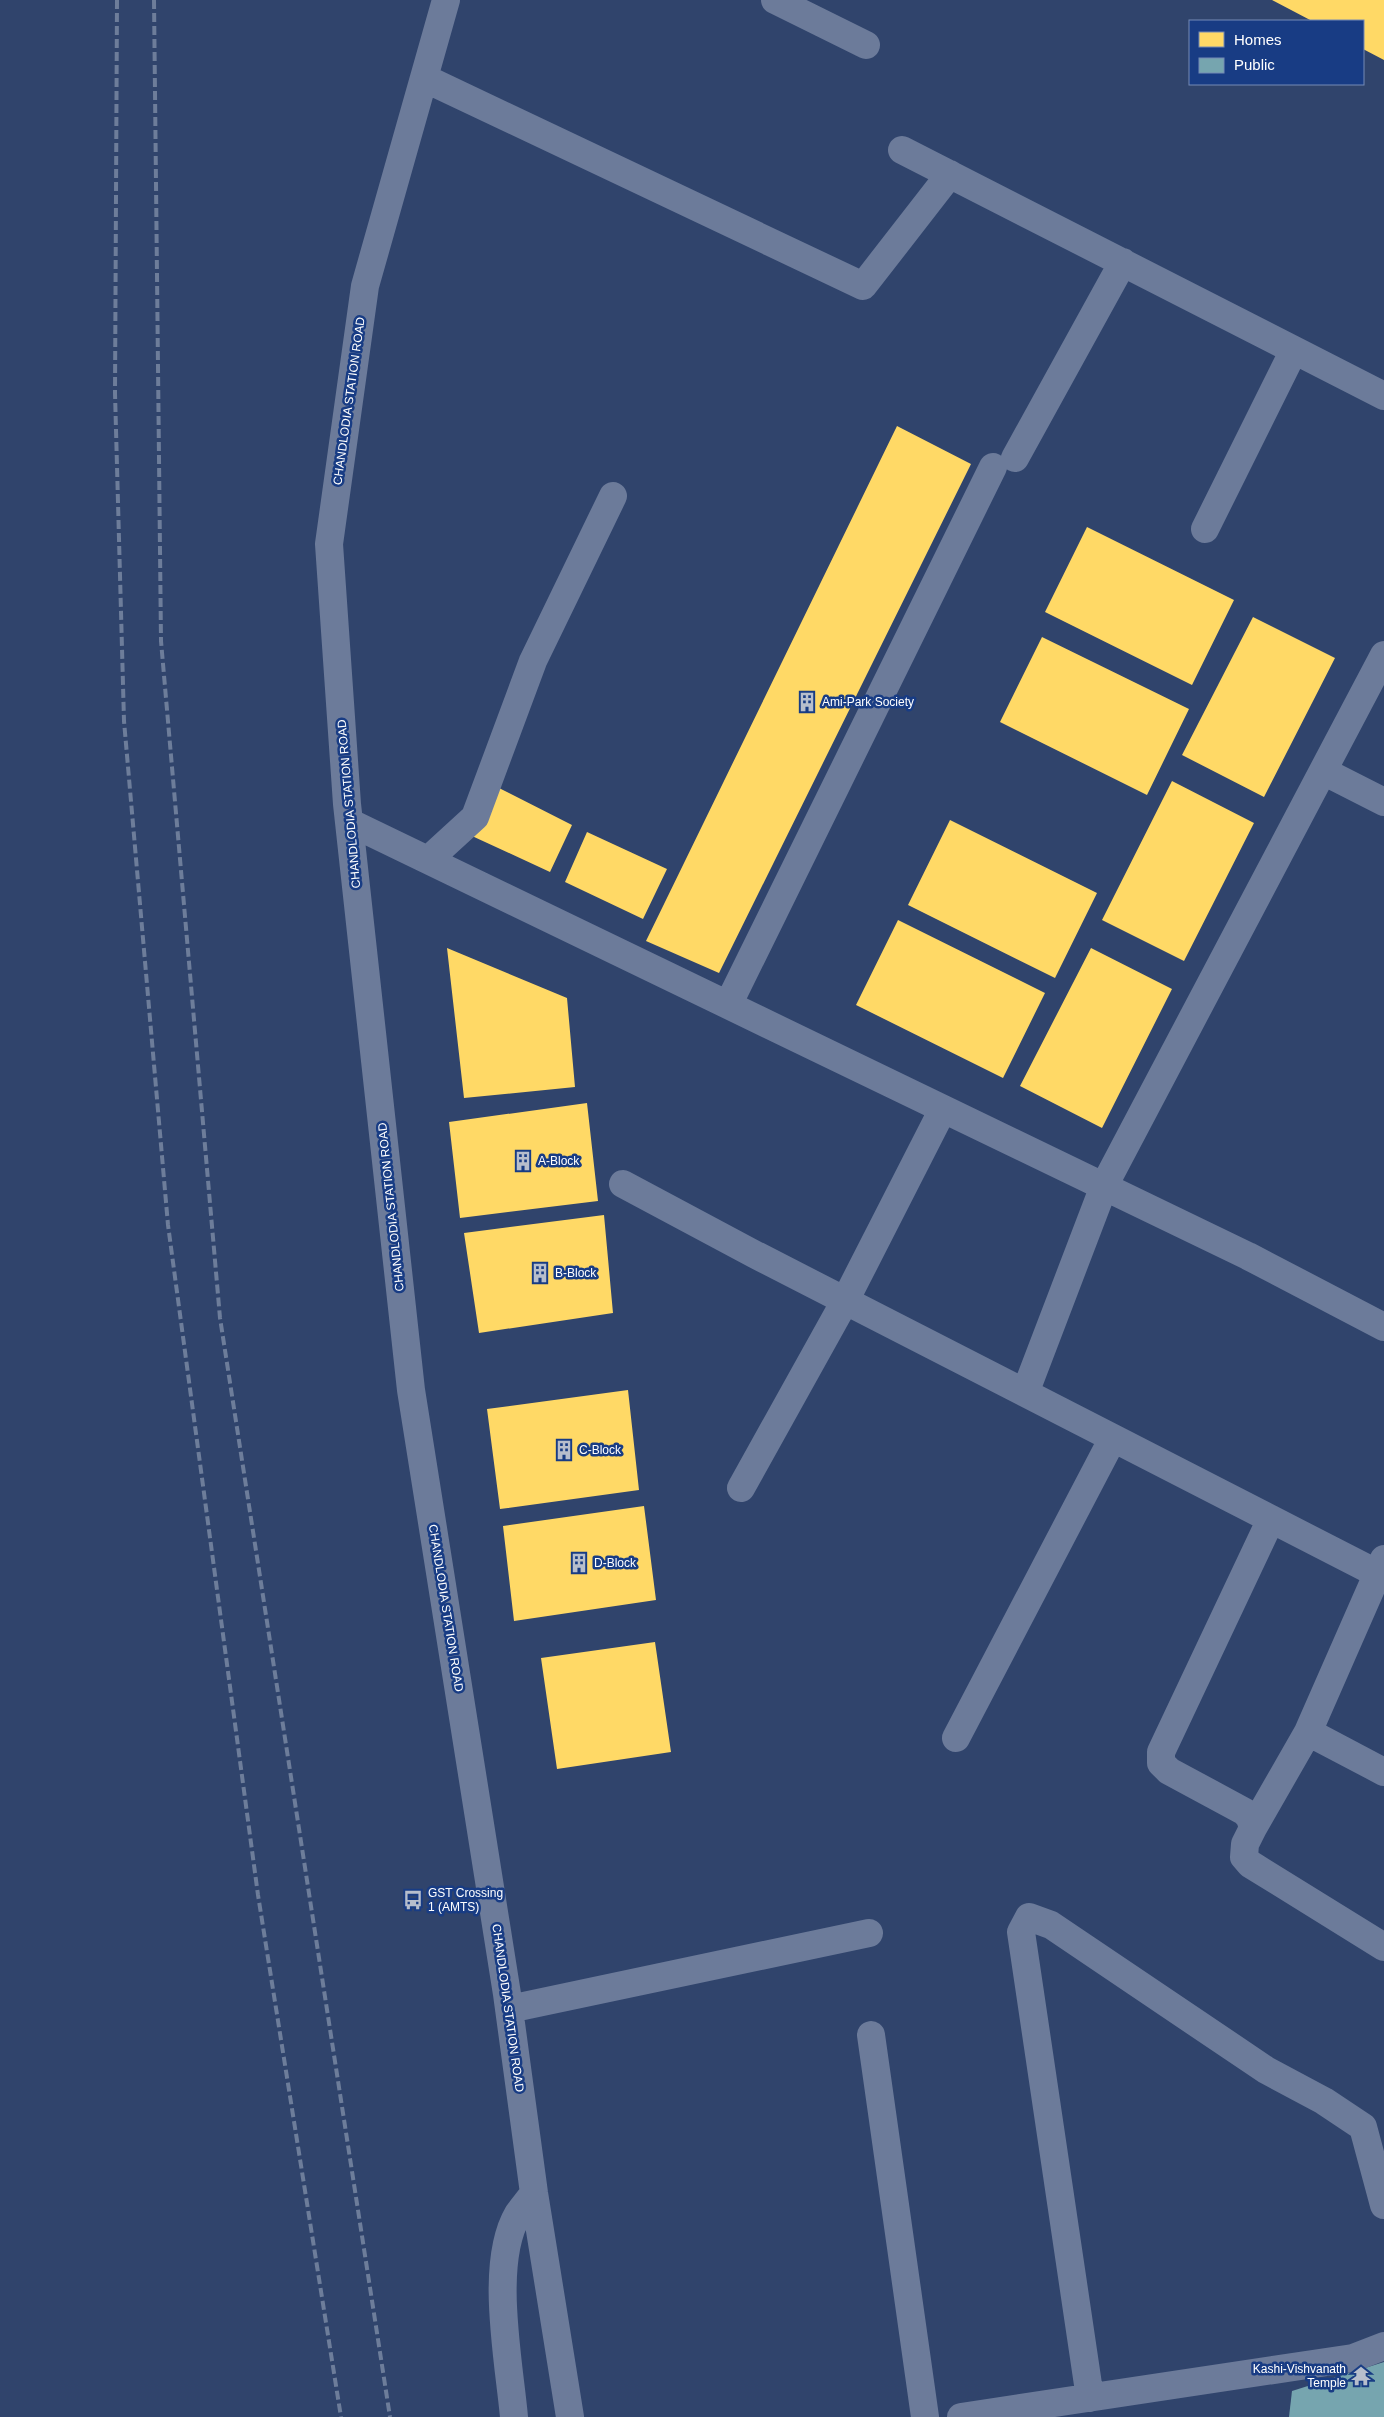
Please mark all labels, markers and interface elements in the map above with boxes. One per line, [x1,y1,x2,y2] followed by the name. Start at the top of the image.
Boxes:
[1189,20,1364,85] legend
[1234,31,1282,48] text: Homes
[1234,56,1275,73] text: Public
[330,316,368,486] street label: CHANDLODIA STATION ROAD
[796,691,818,713] building icon: Ami-Park Society
[822,695,914,709] place label: Ami-Park Society
[335,719,363,889] street label: CHANDLODIA STATION ROAD
[375,1122,407,1292] street label: CHANDLODIA STATION ROAD
[512,1150,534,1172] building icon: A-Block
[538,1154,580,1168] place label: A-Block
[529,1262,551,1284] building icon: B-Block
[555,1266,597,1280] place label: B-Block
[553,1439,575,1461] building icon: C-Block
[579,1443,622,1457] place label: C-Block
[426,1523,466,1693] street label: CHANDLODIA STATION ROAD
[568,1552,590,1574] building icon: D-Block
[594,1556,637,1570] place label: D-Block
[428,1886,503,1914] place label: GST Crossing 1 (AMTS)
[402,1889,424,1911] bus stop icon: GST Crossing 1 (AMTS)
[489,1923,527,2093] street label: CHANDLODIA STATION ROAD
[1253,2362,1346,2390] place label: Kashi-Vishvanath Temple
[1350,2365,1372,2387] temple icon: Kashi-Vishvanath Temple

